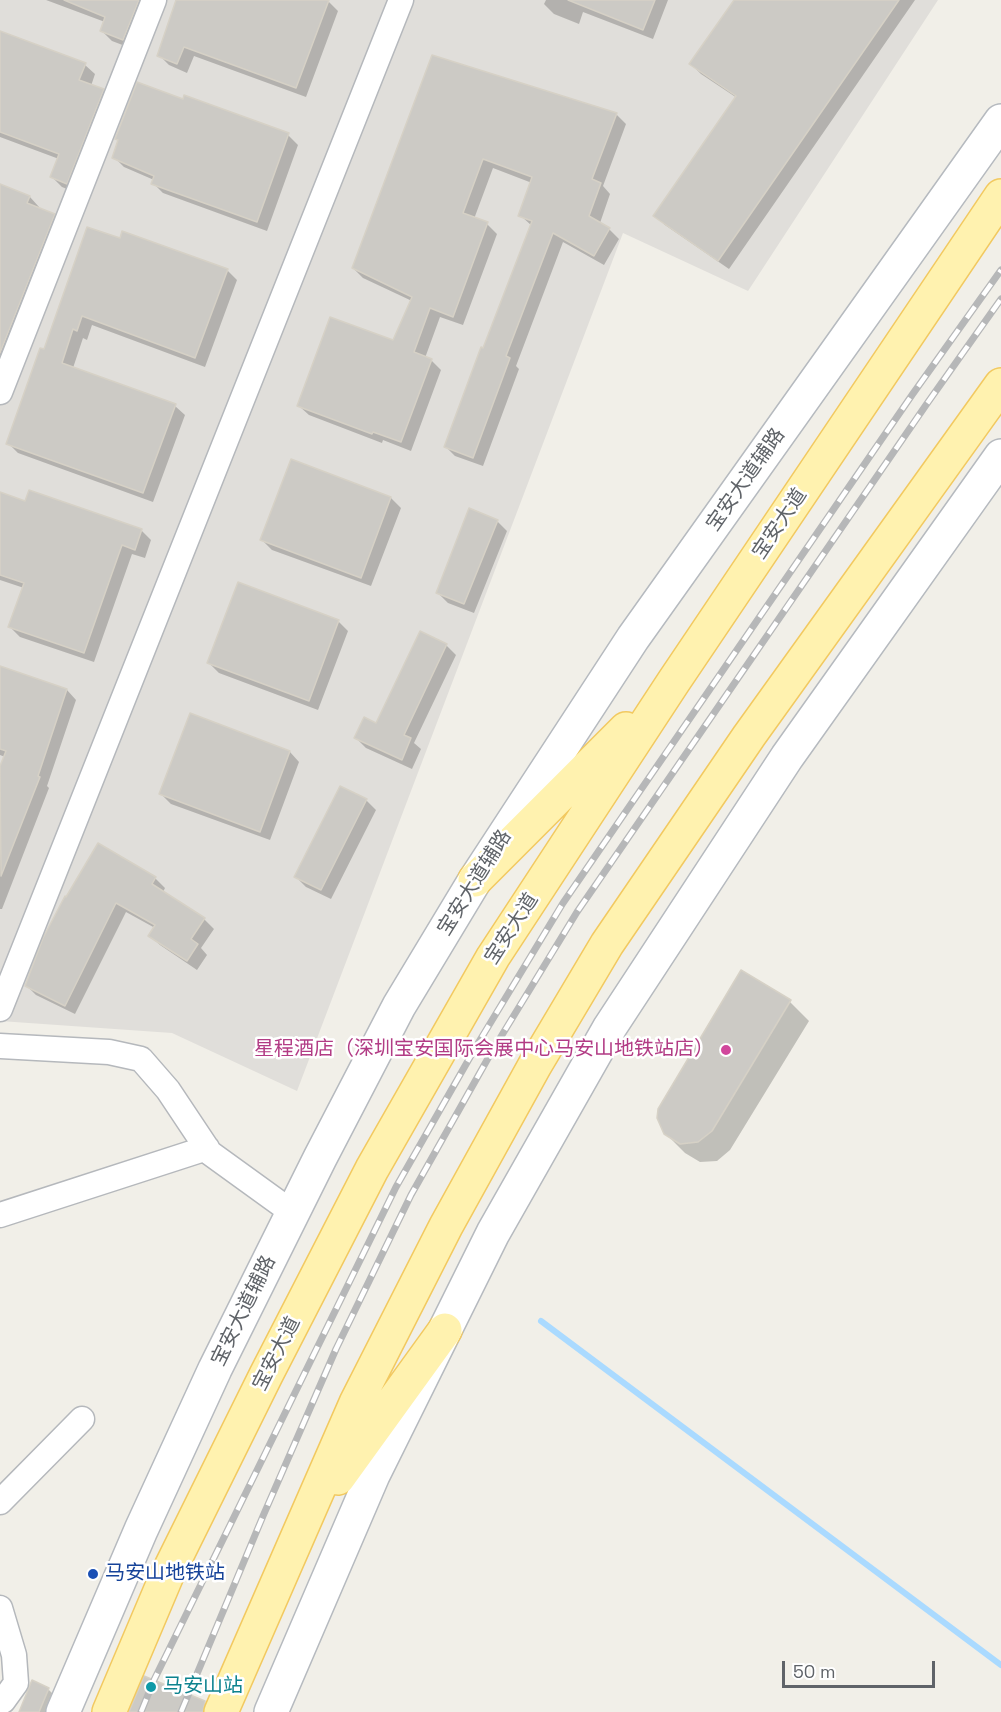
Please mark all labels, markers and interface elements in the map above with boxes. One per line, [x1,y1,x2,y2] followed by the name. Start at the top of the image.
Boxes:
[702,424,790,536] street label: 宝安大道辅路
[748,484,812,564] street label: 宝安大道
[433,826,517,940] street label: 宝安大道辅路
[480,889,544,969] street label: 宝安大道
[254,1038,714,1062] place label: 星程酒店（深圳宝安国际会展中心马安山地铁站店）
[719,1043,733,1057] marker: 星程酒店（深圳宝安国际会展中心马安山地铁站店）
[207,1252,281,1370] street label: 宝安大道辅路
[248,1313,306,1395] street label: 宝安大道
[105,1562,225,1586] place label: 马安山地铁站
[86,1567,100,1581] marker: 马安山地铁站
[785,1649,938,1687] scale bar
[793,1660,835,1683] text: 50 m
[163,1675,243,1699] place label: 马安山站
[144,1680,158,1694] marker: 马安山站

